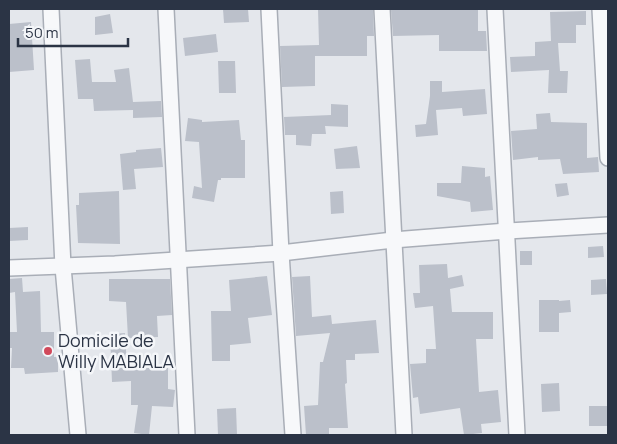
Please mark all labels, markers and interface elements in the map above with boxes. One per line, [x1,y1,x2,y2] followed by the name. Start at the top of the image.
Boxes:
[18,15,128,47] scale bar
[25,22,59,43] text: 50 m
[58,328,175,373] place label: Domicile de Willy MABIALA
[42,345,54,357] marker: Domicile de Willy MABIALA

